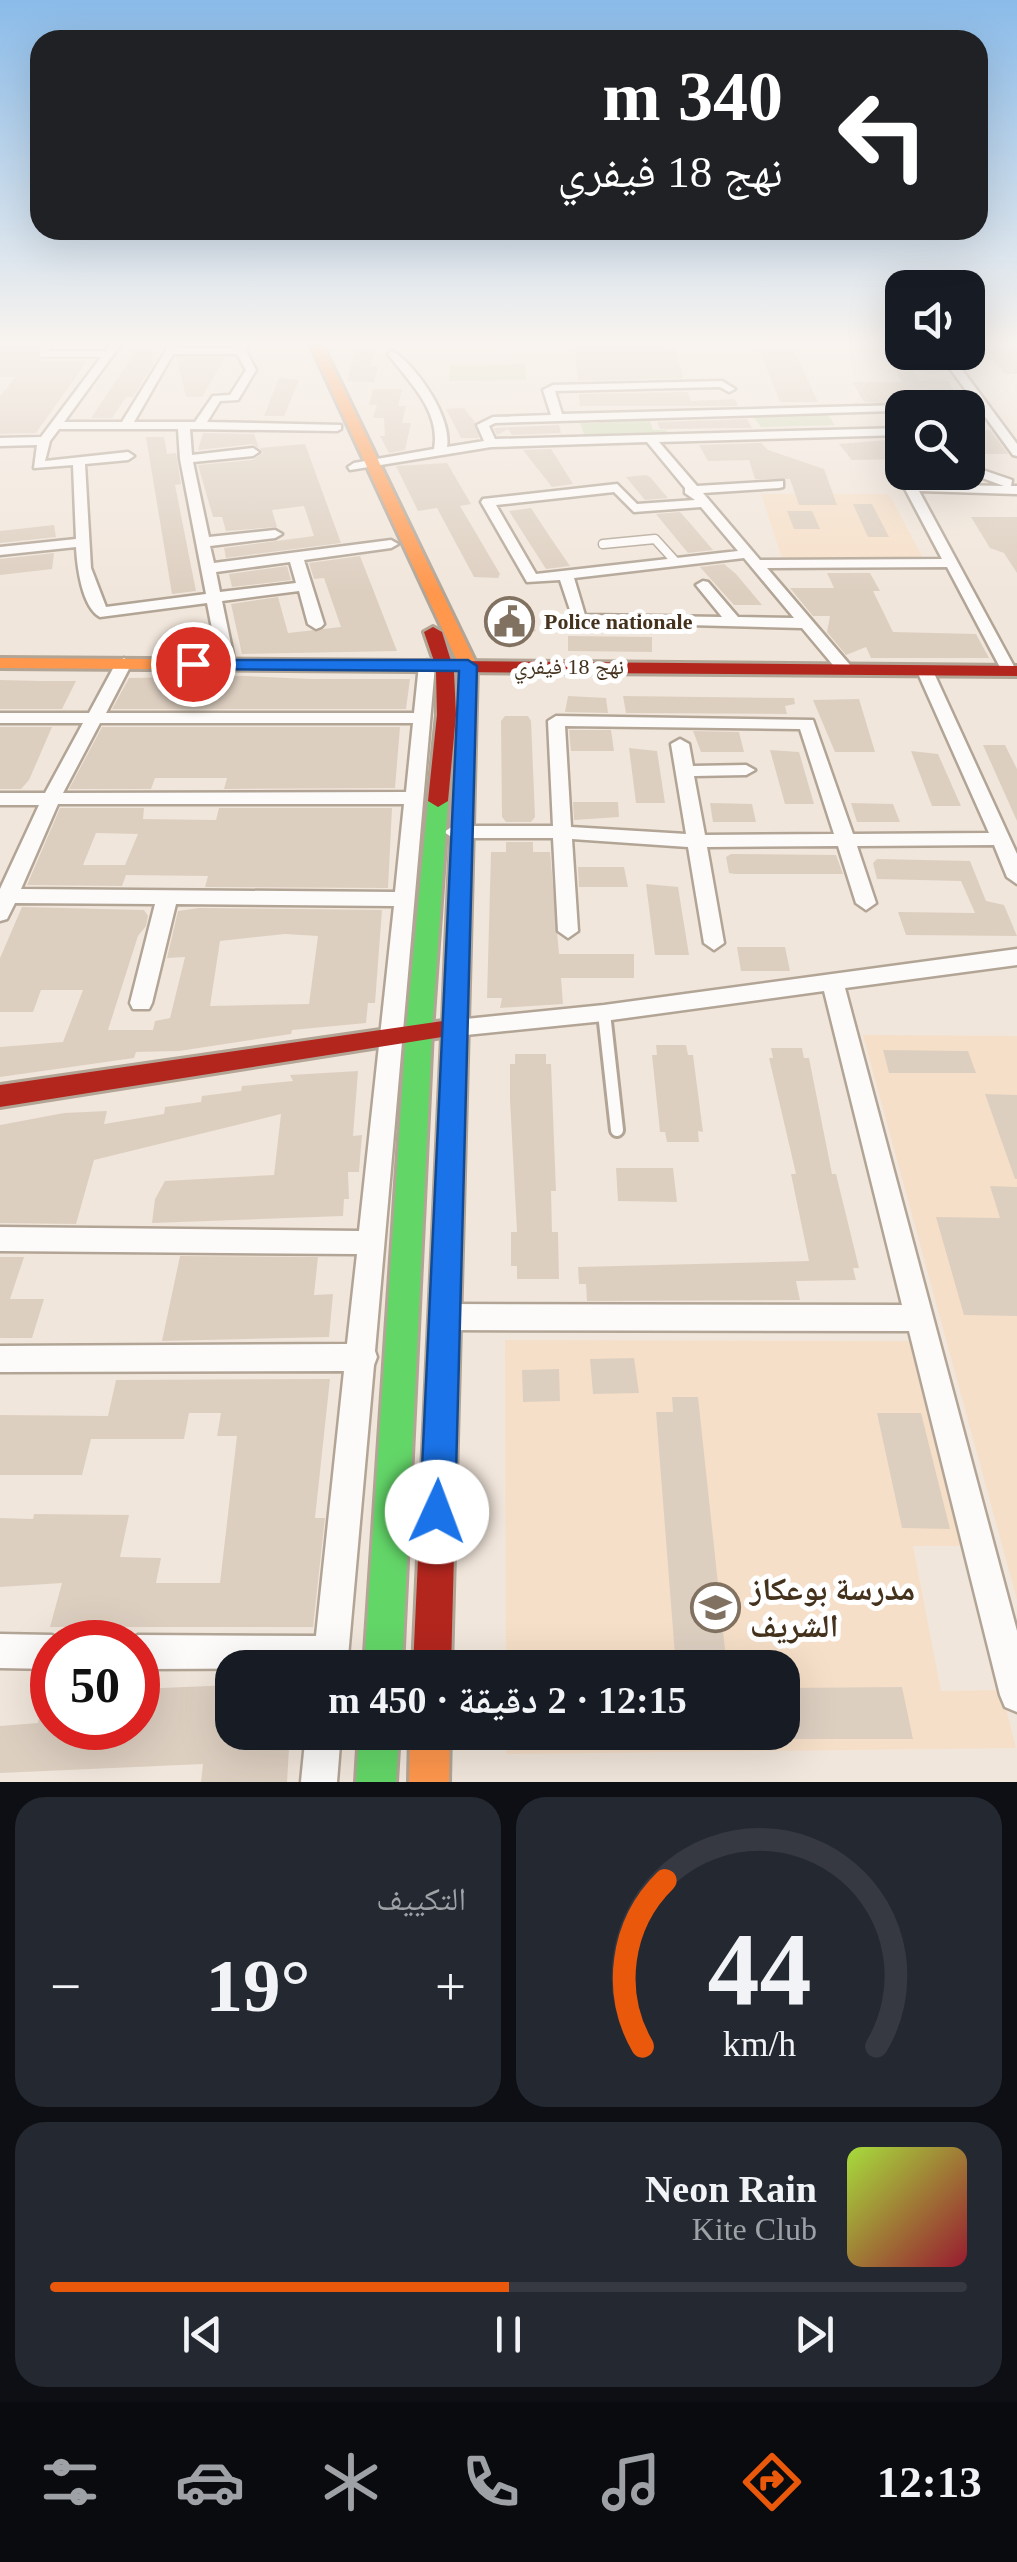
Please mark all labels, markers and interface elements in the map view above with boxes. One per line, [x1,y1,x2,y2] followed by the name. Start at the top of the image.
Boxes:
[602,58,783,135] text: 340 m
[818,70,948,200] icon: left
[557,147,783,197] text: نهج 18 فيفري
[885,270,985,490] map controls
[885,270,985,370] button: sound
[885,390,985,490] button: search
[483,595,535,647] public building icon: Police nationale
[544,609,693,634] place label: Police nationale
[151,622,236,707] pin
[166,637,221,692] icon: arrive
[514,654,624,684] street label: نهج 18 فيفري
[385,1460,489,1564] position arrow
[748,1571,915,1644] place label: مدرسة بوعكاز الشريف
[689,1581,741,1633] school or university icon: مدرسة بوعكاز الشريف
[30,1620,160,1750] speed limit sign: 50
[328,1679,687,1721] text: 12:15 · 2 دقيقة · 450 m
[376,1881,466,1917] text: التكييف
[707,1911,811,2026] text: 44
[206,1944,311,2027] text: 19°
[50,1956,81,2017] text: −
[435,1956,466,2017] text: +
[722,2024,796,2064] text: km/h
[645,2168,817,2210] text: Neon Rain
[692,2211,817,2247] text: Kite Club
[175,2307,230,2362] icon: previous
[481,2307,536,2362] icon: pause
[787,2307,842,2362] icon: next
[35,2447,105,2517] icon: filters
[175,2447,245,2517] icon: car
[316,2447,386,2517] icon: climate
[456,2447,526,2517] icon: phone
[596,2447,666,2517] icon: music
[737,2447,807,2517] icon: directions
[877,2457,982,2507] text: 12:13

